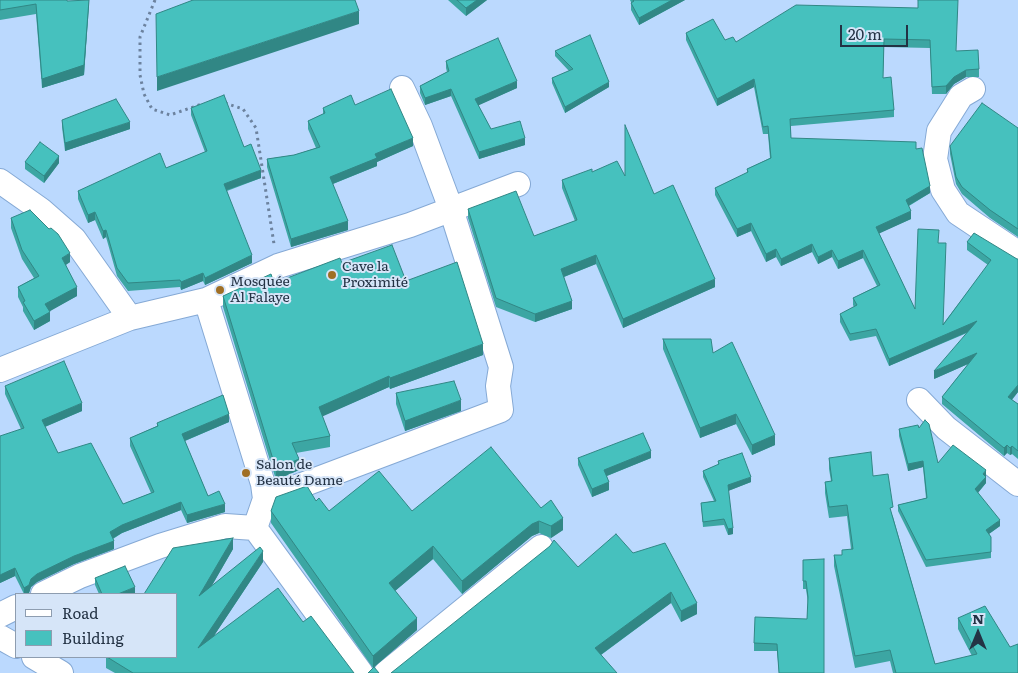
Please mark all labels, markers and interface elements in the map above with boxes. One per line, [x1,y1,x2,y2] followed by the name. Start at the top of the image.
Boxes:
[843,15,910,47] scale bar
[848,22,882,45] text: 20 m
[342,259,408,292] place label: Cave la Proximité
[326,269,338,281] marker: Cave la Proximité
[230,274,290,306] place label: Mosquée Al Falaye
[214,284,226,296] marker: Mosquée Al Falaye
[256,457,343,490] place label: Salon de Beauté Dame
[240,467,252,479] marker: Salon de Beauté Dame
[15,593,178,658] legend
[62,601,98,624] text: Road
[953,608,1003,658] north arrow
[972,608,984,628] text: N
[62,626,124,649] text: Building

